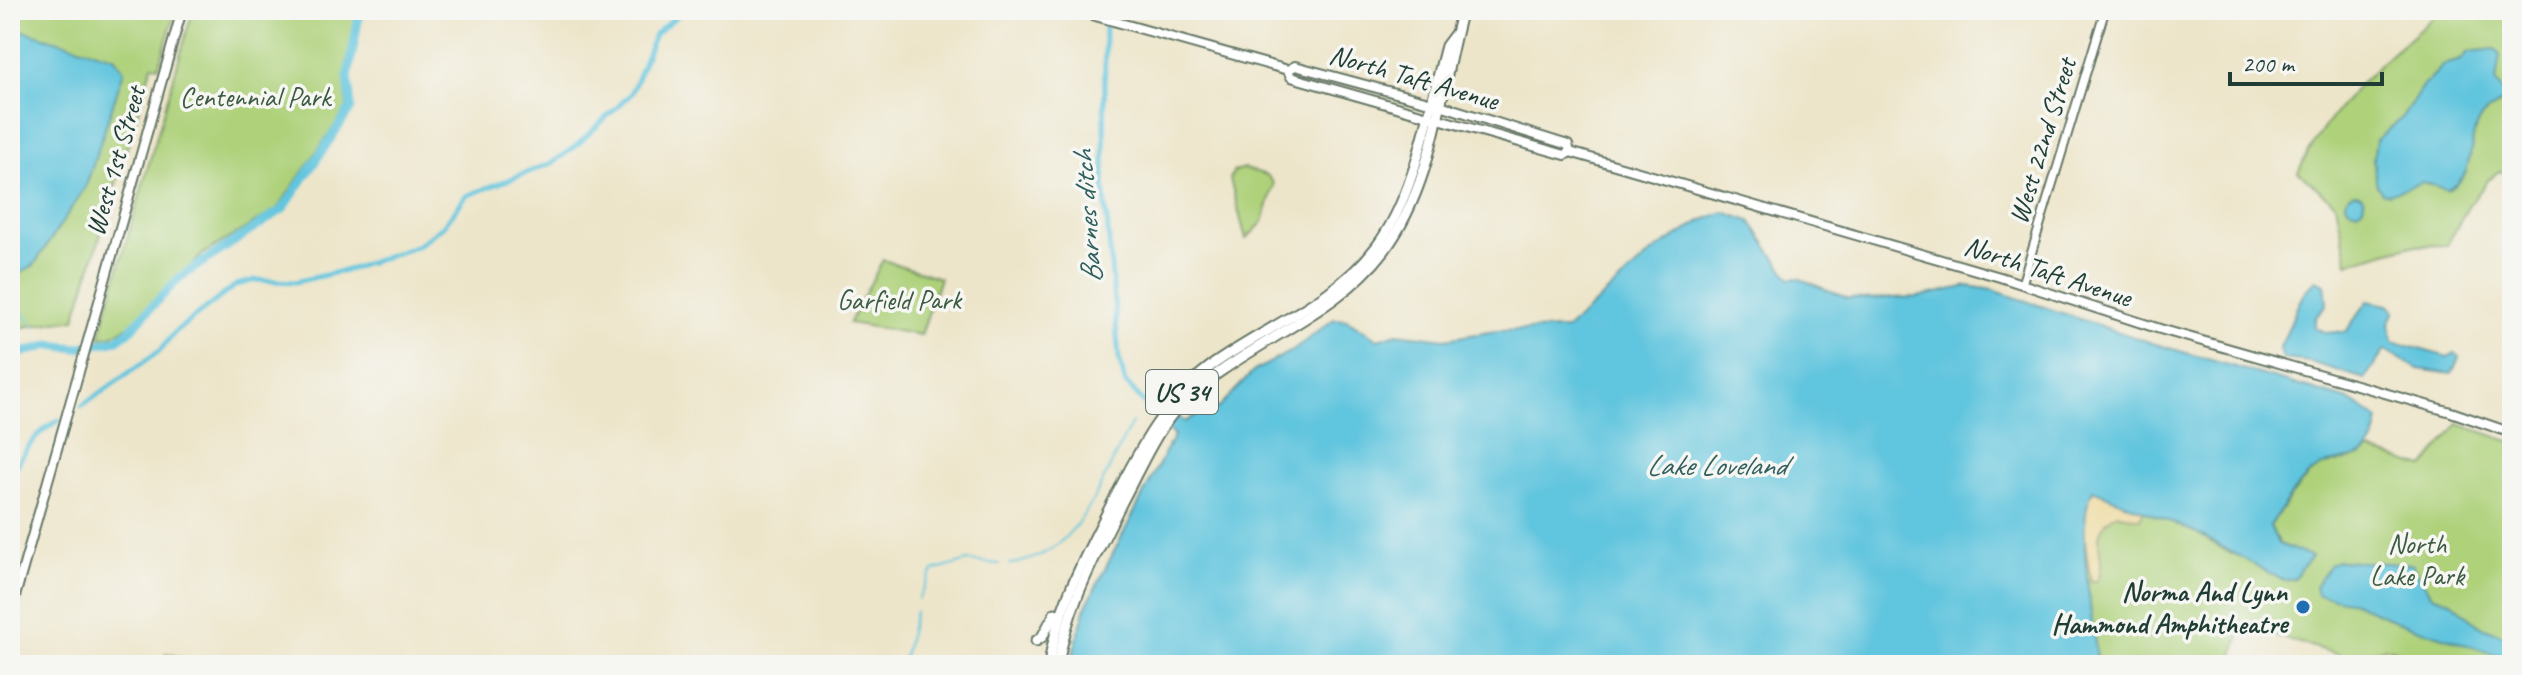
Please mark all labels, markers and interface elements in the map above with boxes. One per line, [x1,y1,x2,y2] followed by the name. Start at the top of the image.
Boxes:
[1326,36,1504,118] street label: North Taft Avenue
[2230,36,2382,86] scale bar
[2242,49,2296,79] text: 200 m
[2000,51,2085,228] street label: West 22nd Street
[180,79,333,114] park label: Centennial Park
[77,80,154,240] street label: West 1st Street
[1063,147,1111,285] water label: Barnes ditch
[1960,227,2138,315] street label: North Taft Avenue
[837,282,963,317] park label: Garfield Park
[1146,370,1218,414] road number: US 34
[1646,446,1795,484] water label: Lake Loveland
[2370,526,2466,593] park label: North Lake Park
[2052,574,2290,641] place label: Norma And Lynn Hammond Amphitheatre
[2294,598,2312,616] marker: Norma And Lynn Hammond Amphitheatre

